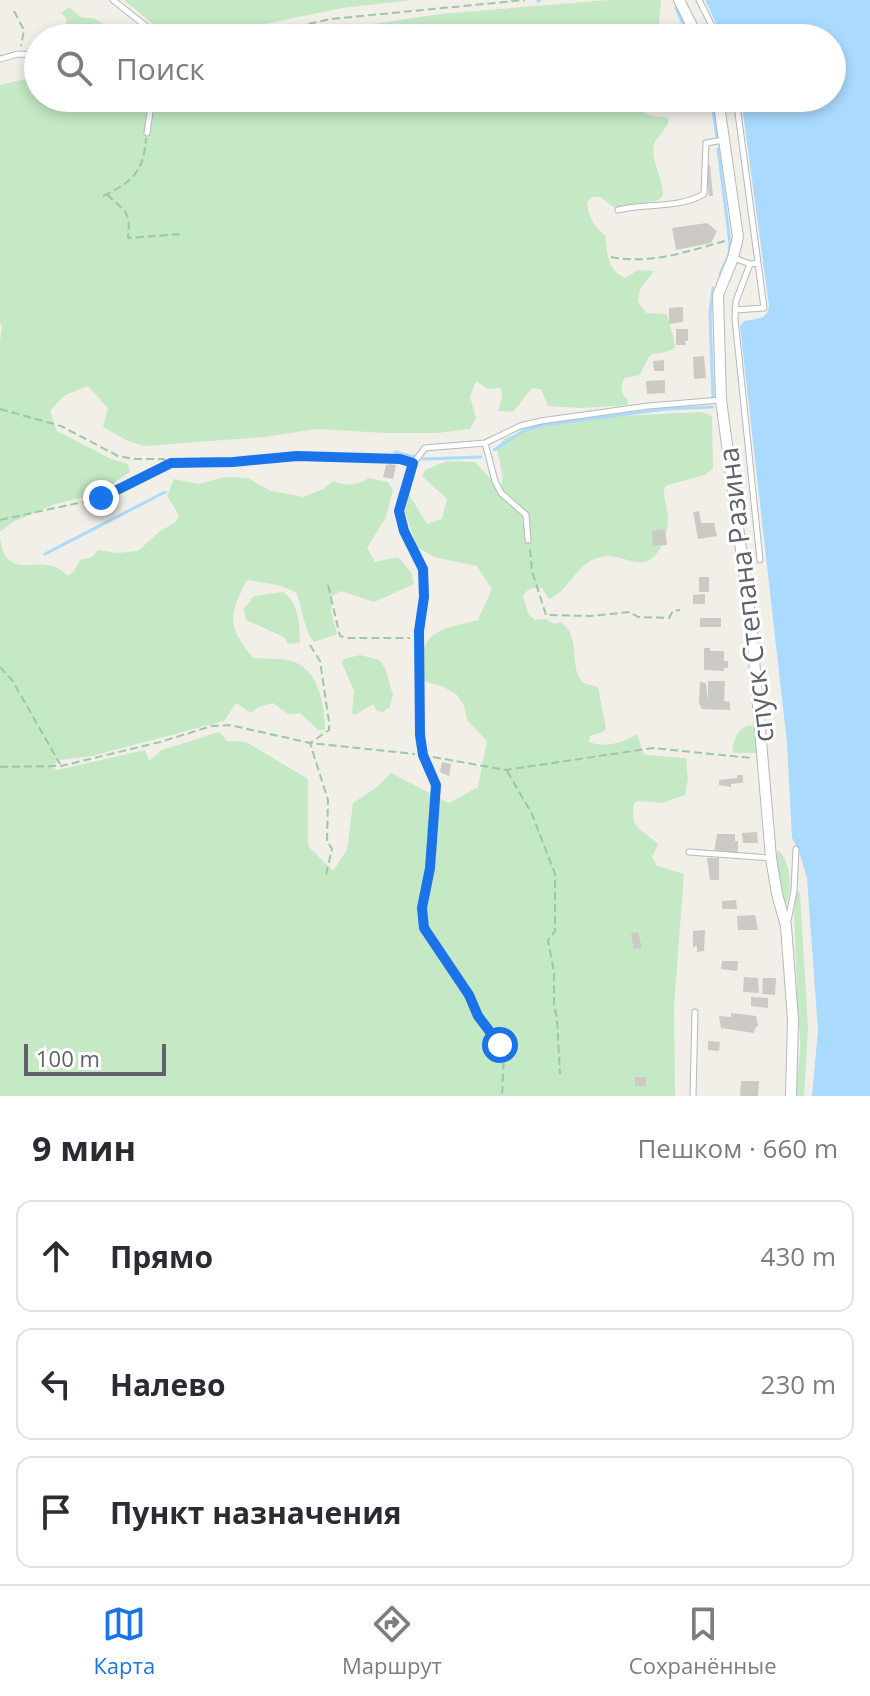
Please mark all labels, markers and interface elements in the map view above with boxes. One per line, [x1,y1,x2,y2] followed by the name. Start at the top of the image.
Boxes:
[24,24,846,112] search box
[52,46,96,90] icon: search
[116,48,205,89] text: Поиск
[708,445,782,745] street label: спуск Степана Разина
[83,480,119,516] route end
[482,1027,518,1063] route start
[24,1040,166,1076] scale bar
[36,1043,100,1073] text: 100 m
[32,1125,136,1171] text: 9 мин
[637,1130,838,1166] text: Пешком · 660 m
[34,1234,78,1278] icon: ahead
[110,1236,213,1277] text: Прямо
[761,1238,836,1274] text: 430 m
[34,1362,78,1406] icon: left
[110,1364,226,1405] text: Налево
[761,1366,836,1402] text: 230 m
[34,1490,78,1534] icon: arrive
[110,1492,402,1533] text: Пункт назначения
[93,1602,155,1680] tab: Карта
[342,1602,442,1680] tab: Маршрут
[629,1602,777,1680] tab: Сохранённые

